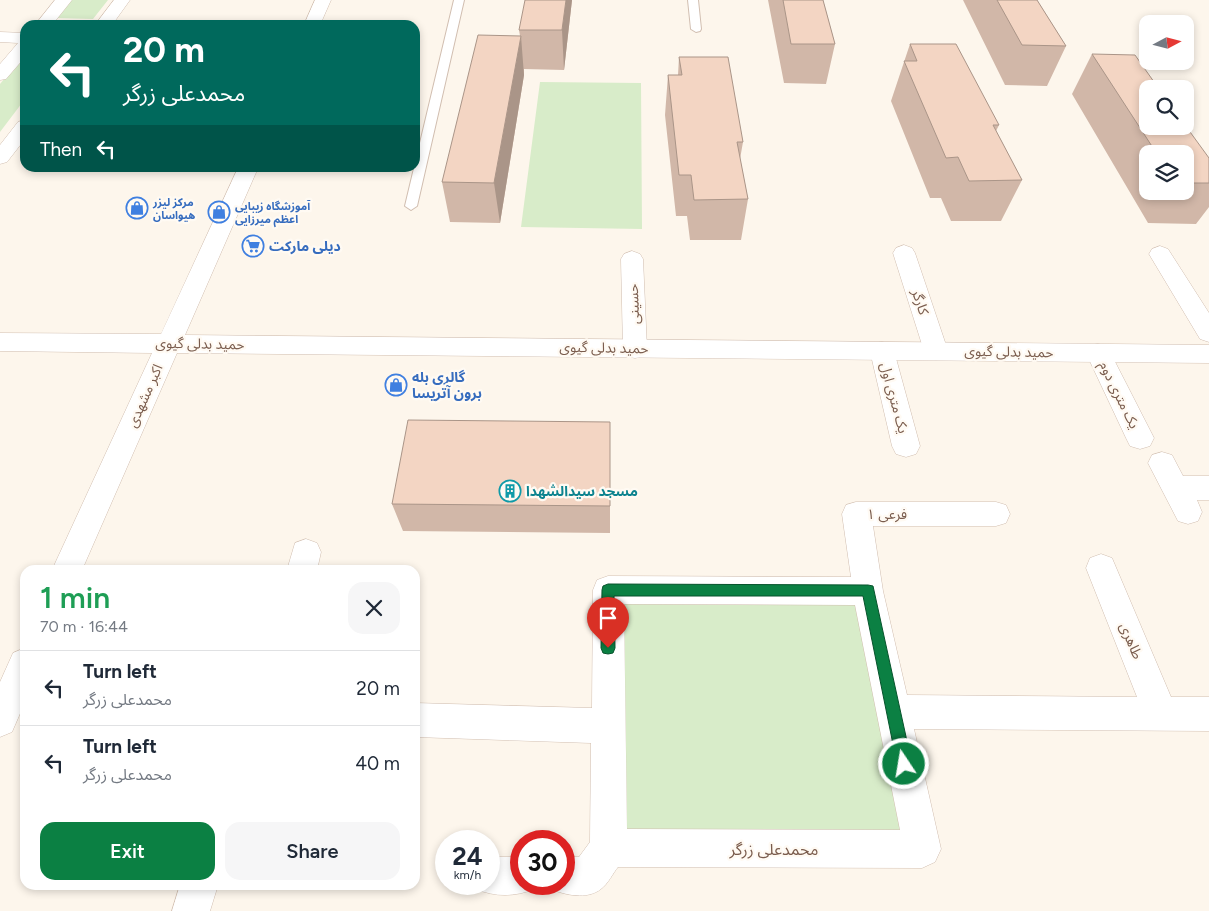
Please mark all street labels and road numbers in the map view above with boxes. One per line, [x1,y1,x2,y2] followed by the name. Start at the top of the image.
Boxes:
[625,283,643,325] street label: حسینی
[908,286,932,317] street label: کارگر
[155,335,245,353] street label: حمید بدلی گیوی
[559,339,649,357] street label: حمید بدلی گیوی
[964,343,1054,361] street label: حمید بدلی گیوی
[1094,358,1143,433] street label: یک متری دوم
[876,361,912,435] street label: یک متری اول
[124,362,166,430] street label: اکبر مشهدی
[867,506,907,523] street label: فرعی ۱
[1116,620,1146,662] street label: طاهری
[729,840,818,859] street label: محمدعلی زرگر

